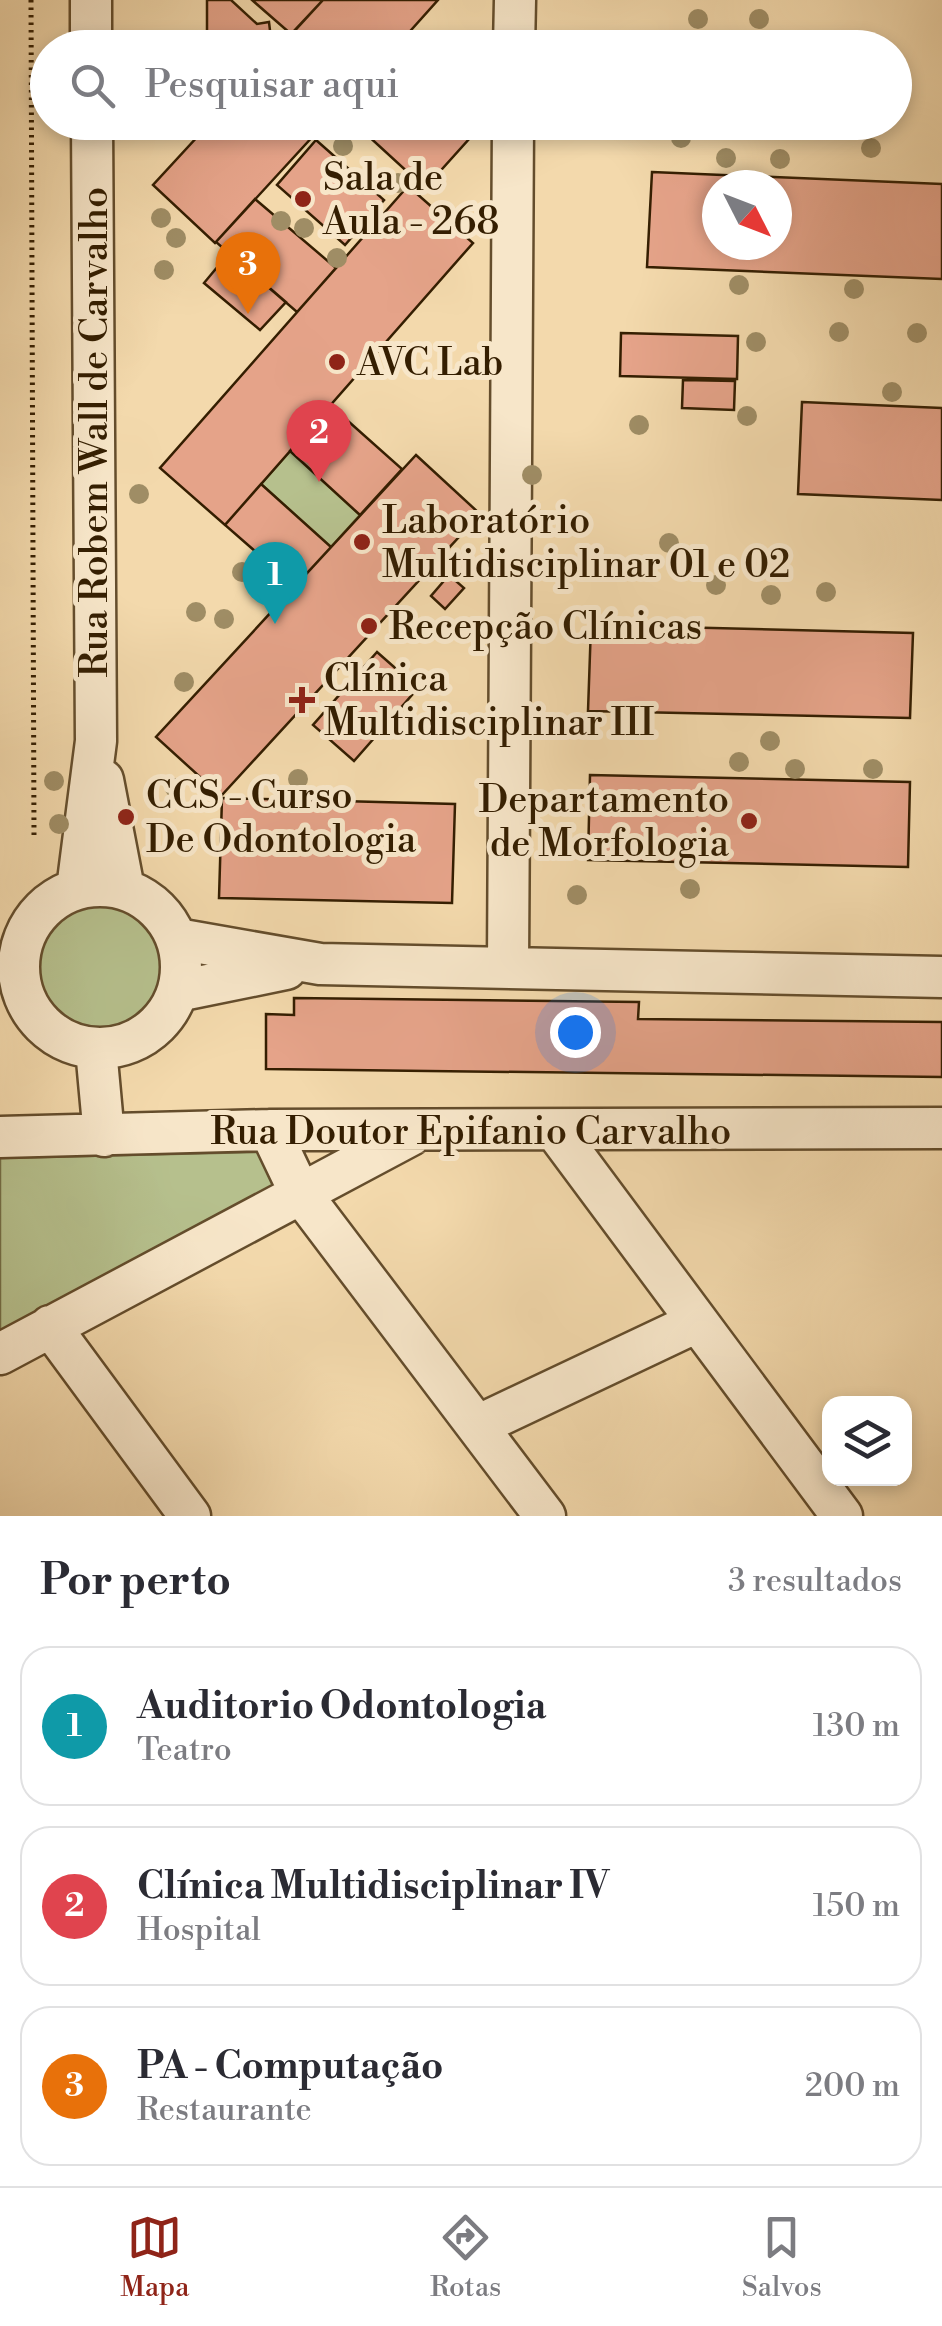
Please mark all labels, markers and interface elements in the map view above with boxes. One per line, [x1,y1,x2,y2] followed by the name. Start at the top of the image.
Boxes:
[30,30,912,140] search box
[65,58,120,113] icon: search
[145,62,399,109] text: Pesquisar aqui
[322,155,500,246] place label: Sala de Aula - 268
[702,170,792,260] north arrow
[72,187,119,677] street label: Rua Robem Wall de Carvalho
[292,188,314,210] marker: Sala de Aula - 268
[216,232,280,314] pin: 3
[356,340,503,387] place label: AVC Lab
[326,351,348,373] marker: AVC Lab
[286,400,352,482] pin: 2
[382,498,790,589] place label: Laboratório Multidisciplinar 01 e 02
[351,531,373,553] marker: Laboratório Multidisciplinar 01 e 02
[242,542,308,624] pin: 1
[389,604,702,651] place label: Recepção Clínicas
[358,615,380,637] marker: Recepção Clínicas
[324,656,654,747] place label: Clínica Multidisciplinar III
[289,687,315,713] marker: Clínica Multidisciplinar III
[146,773,417,864] place label: CCS - Curso De Odontologia
[479,777,730,868] place label: Departamento de Morfologia
[115,806,137,828] marker: CCS - Curso De Odontologia
[738,810,760,832] marker: Departamento de Morfologia
[550,1007,601,1058] your location
[211,1109,731,1156] street label: Rua Doutor Epifanio Carvalho
[822,1396,912,1486] map controls
[822,1396,912,1486] button: layers
[40,1555,231,1608] text: Por perto
[728,1561,902,1601] text: 3 resultados
[137,1683,546,1730] text: Auditorio Odontologia
[67,1706,82,1746] text: 1
[813,1706,900,1746] text: 130 m
[137,1730,232,1770] text: Teatro
[137,1863,609,1910] text: Clínica Multidisciplinar IV
[64,1886,85,1926] text: 2
[813,1886,900,1926] text: 150 m
[137,1910,261,1950] text: Hospital
[137,2043,443,2090] text: PA - Computação
[65,2066,84,2106] text: 3
[805,2066,900,2106] text: 200 m
[137,2090,312,2130] text: Restaurante
[120,2210,189,2305] tab: Mapa
[430,2210,501,2305] tab: Rotas
[742,2210,822,2305] tab: Salvos

